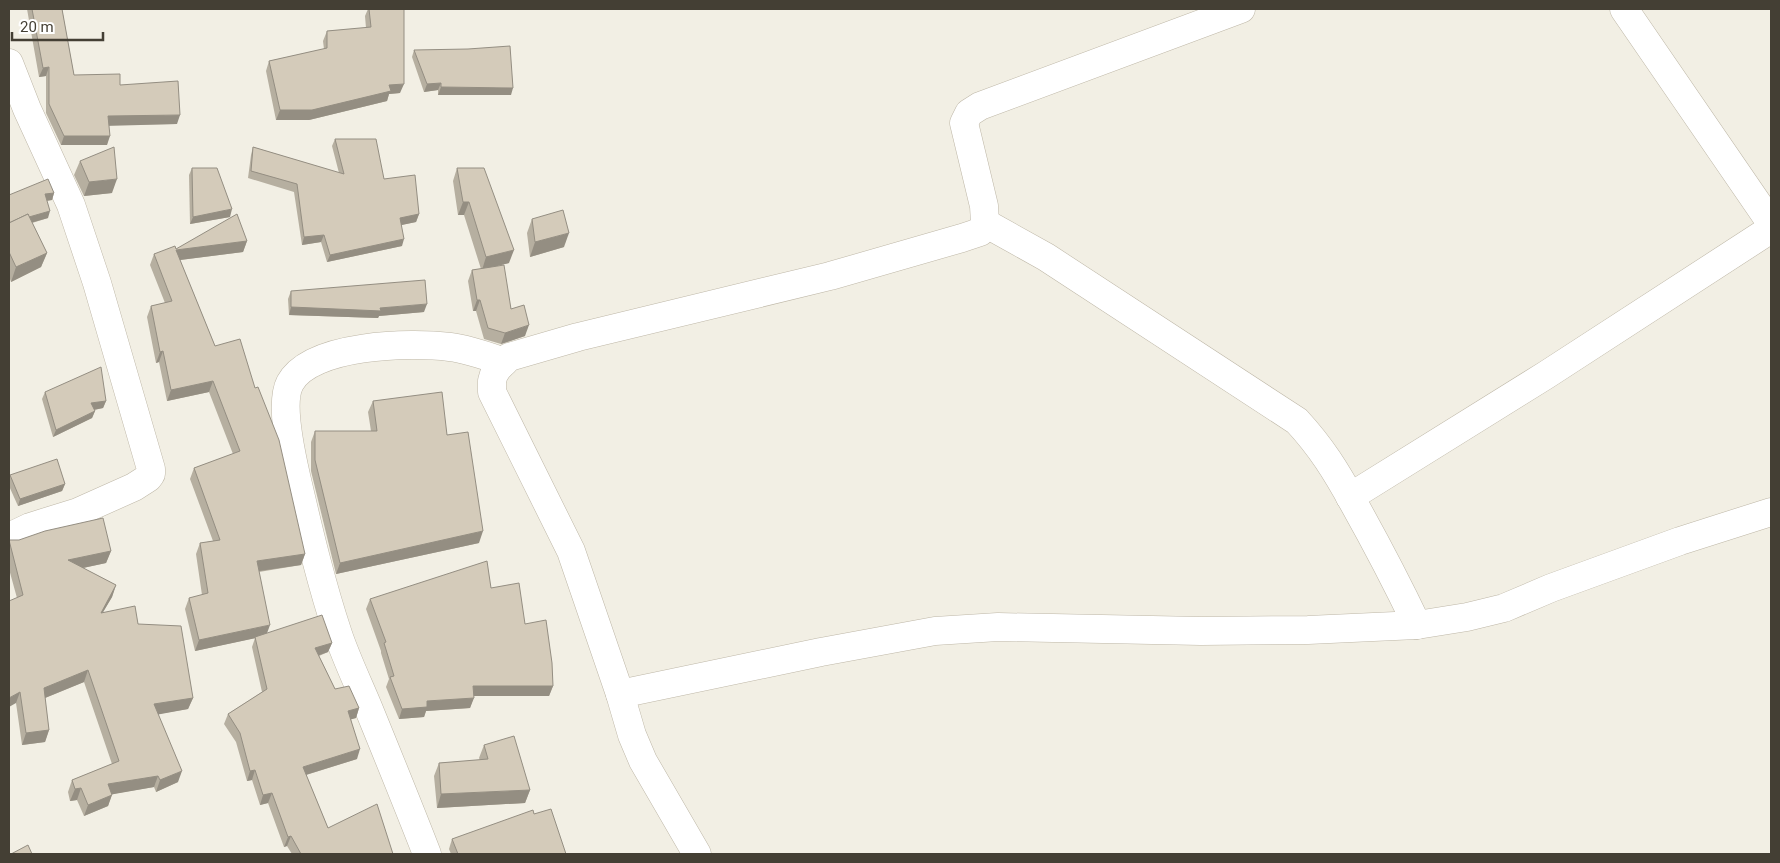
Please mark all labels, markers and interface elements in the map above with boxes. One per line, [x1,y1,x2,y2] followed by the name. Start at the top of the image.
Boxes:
[12,10,104,42] scale bar
[20,18,54,36] text: 20 m

